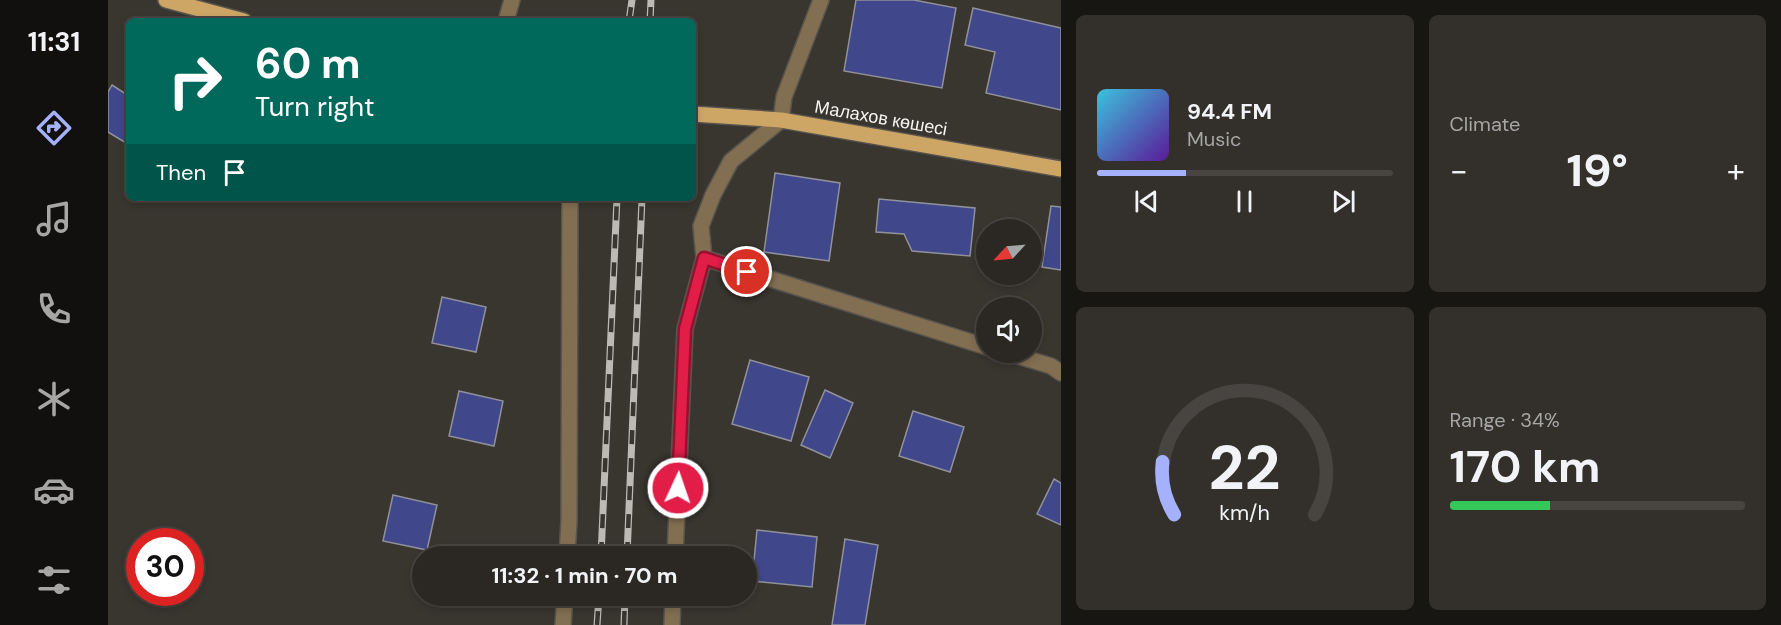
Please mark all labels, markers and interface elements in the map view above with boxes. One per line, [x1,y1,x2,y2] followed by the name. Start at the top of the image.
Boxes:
[28,24,80,59] text: 11:31
[255,36,361,91] text: 60 m
[156,42,234,120] icon: right
[255,89,375,124] text: Turn right
[813,95,949,141] street label: Малахов көшесі
[1187,97,1272,126] text: 94.4 FM
[33,107,75,149] icon: directions
[1450,111,1520,137] text: Climate
[1187,126,1242,152] text: Music
[1567,141,1628,200] text: 19°
[1450,149,1468,192] text: −
[1727,149,1745,192] text: +
[218,156,251,189] icon: arrive
[156,158,206,187] text: Then
[1130,185,1163,218] icon: previous
[1228,185,1261,218] icon: pause
[1327,185,1360,218] icon: next
[33,198,75,240] icon: music
[976,219,1042,285] north arrow
[976,219,1042,363] map controls
[721,246,772,297] pin
[730,255,763,288] icon: arrive
[33,288,75,330] icon: phone
[976,297,1042,363] button: sound
[33,378,75,420] icon: climate
[1450,407,1560,433] text: Range · 34%
[1209,427,1281,508] text: 22
[1450,437,1600,496] text: 170 km
[646,456,710,520] position arrow
[33,469,75,511] icon: car
[1219,500,1270,528] text: km/h
[126,528,204,606] speed limit sign: 30
[33,559,75,601] icon: filters
[492,561,677,590] text: 11:32 · 1 min · 70 m

